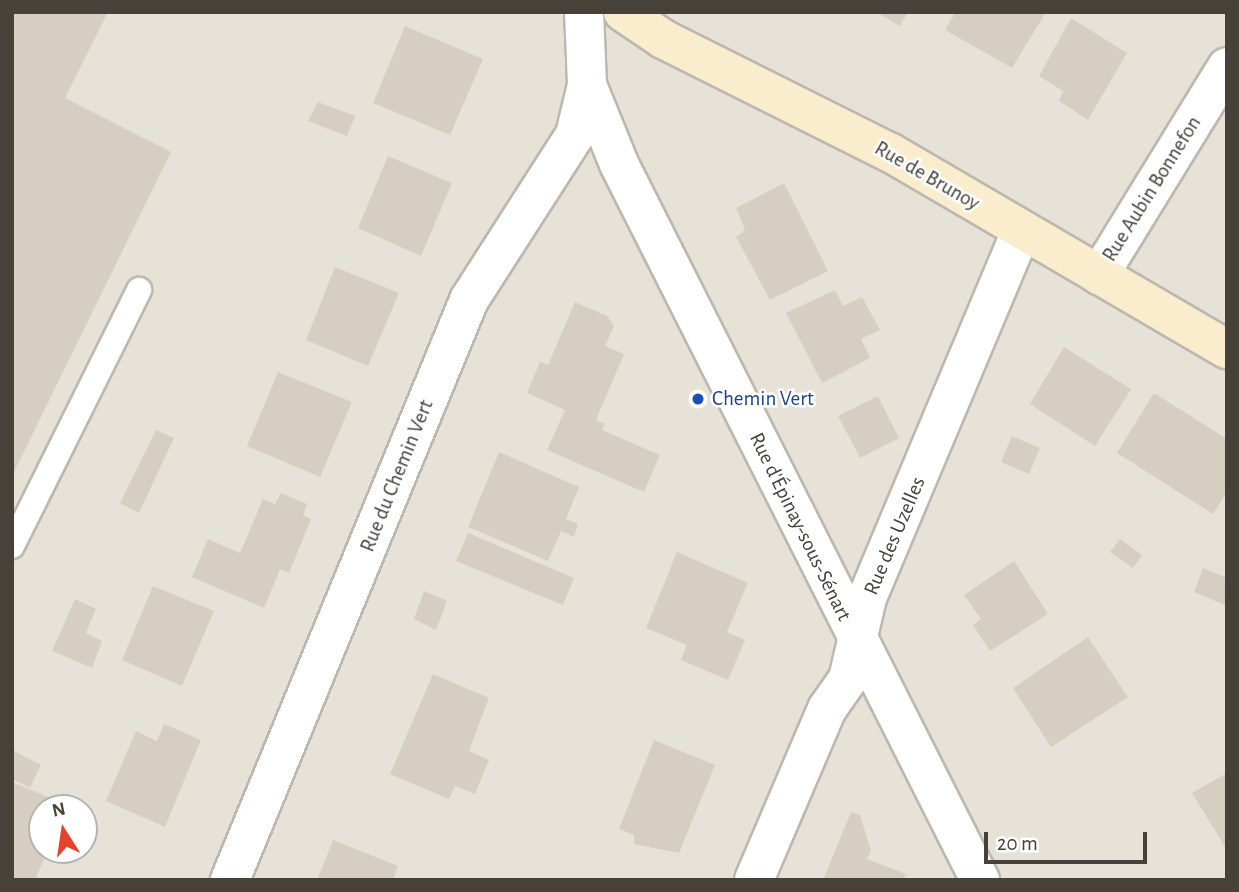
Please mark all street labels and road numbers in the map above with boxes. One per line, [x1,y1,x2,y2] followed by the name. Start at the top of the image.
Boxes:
[1097,112,1207,266] street label: Rue Aubin Bonnefon
[870,136,984,216] street label: Rue de Brunoy
[355,396,439,556] street label: Rue du Chemin Vert
[743,429,857,625] street label: Rue d'Épinay-sous-Sénart
[859,473,931,599] street label: Rue des Uzelles

